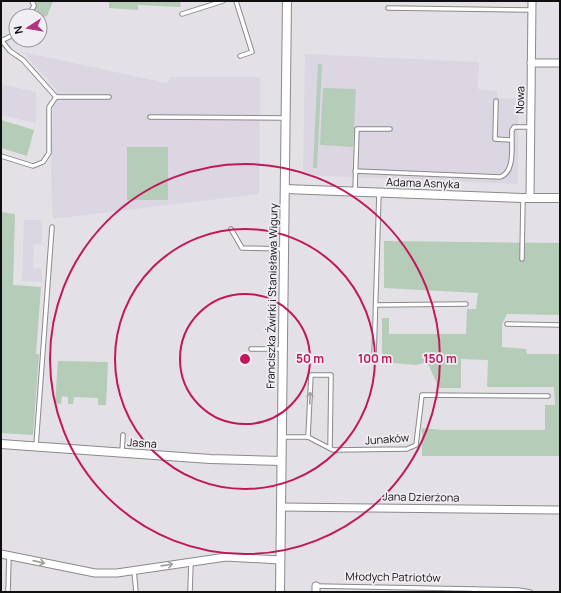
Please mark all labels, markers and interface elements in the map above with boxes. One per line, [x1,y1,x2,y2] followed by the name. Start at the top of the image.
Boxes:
[8,8,48,48] north arrow
[10,25,26,36] text: N
[512,86,527,114] street label: Nowa
[386,174,460,191] street label: Adama Asnyka
[262,203,281,389] street label: Franciszka Żwirki i Stanisława Wigury
[296,350,324,367] text: 50 m
[358,350,392,367] text: 100 m
[423,350,457,367] text: 150 m
[238,352,252,366] centre of rings
[306,392,313,405] one-way arrow
[364,429,410,448] street label: Junaków
[127,434,157,451] street label: Jasna
[383,488,460,505] street label: Jana Dzierżona
[32,558,45,566] one-way arrow
[160,561,173,569] one-way arrow
[345,568,441,585] street label: Młodych Patriotów

